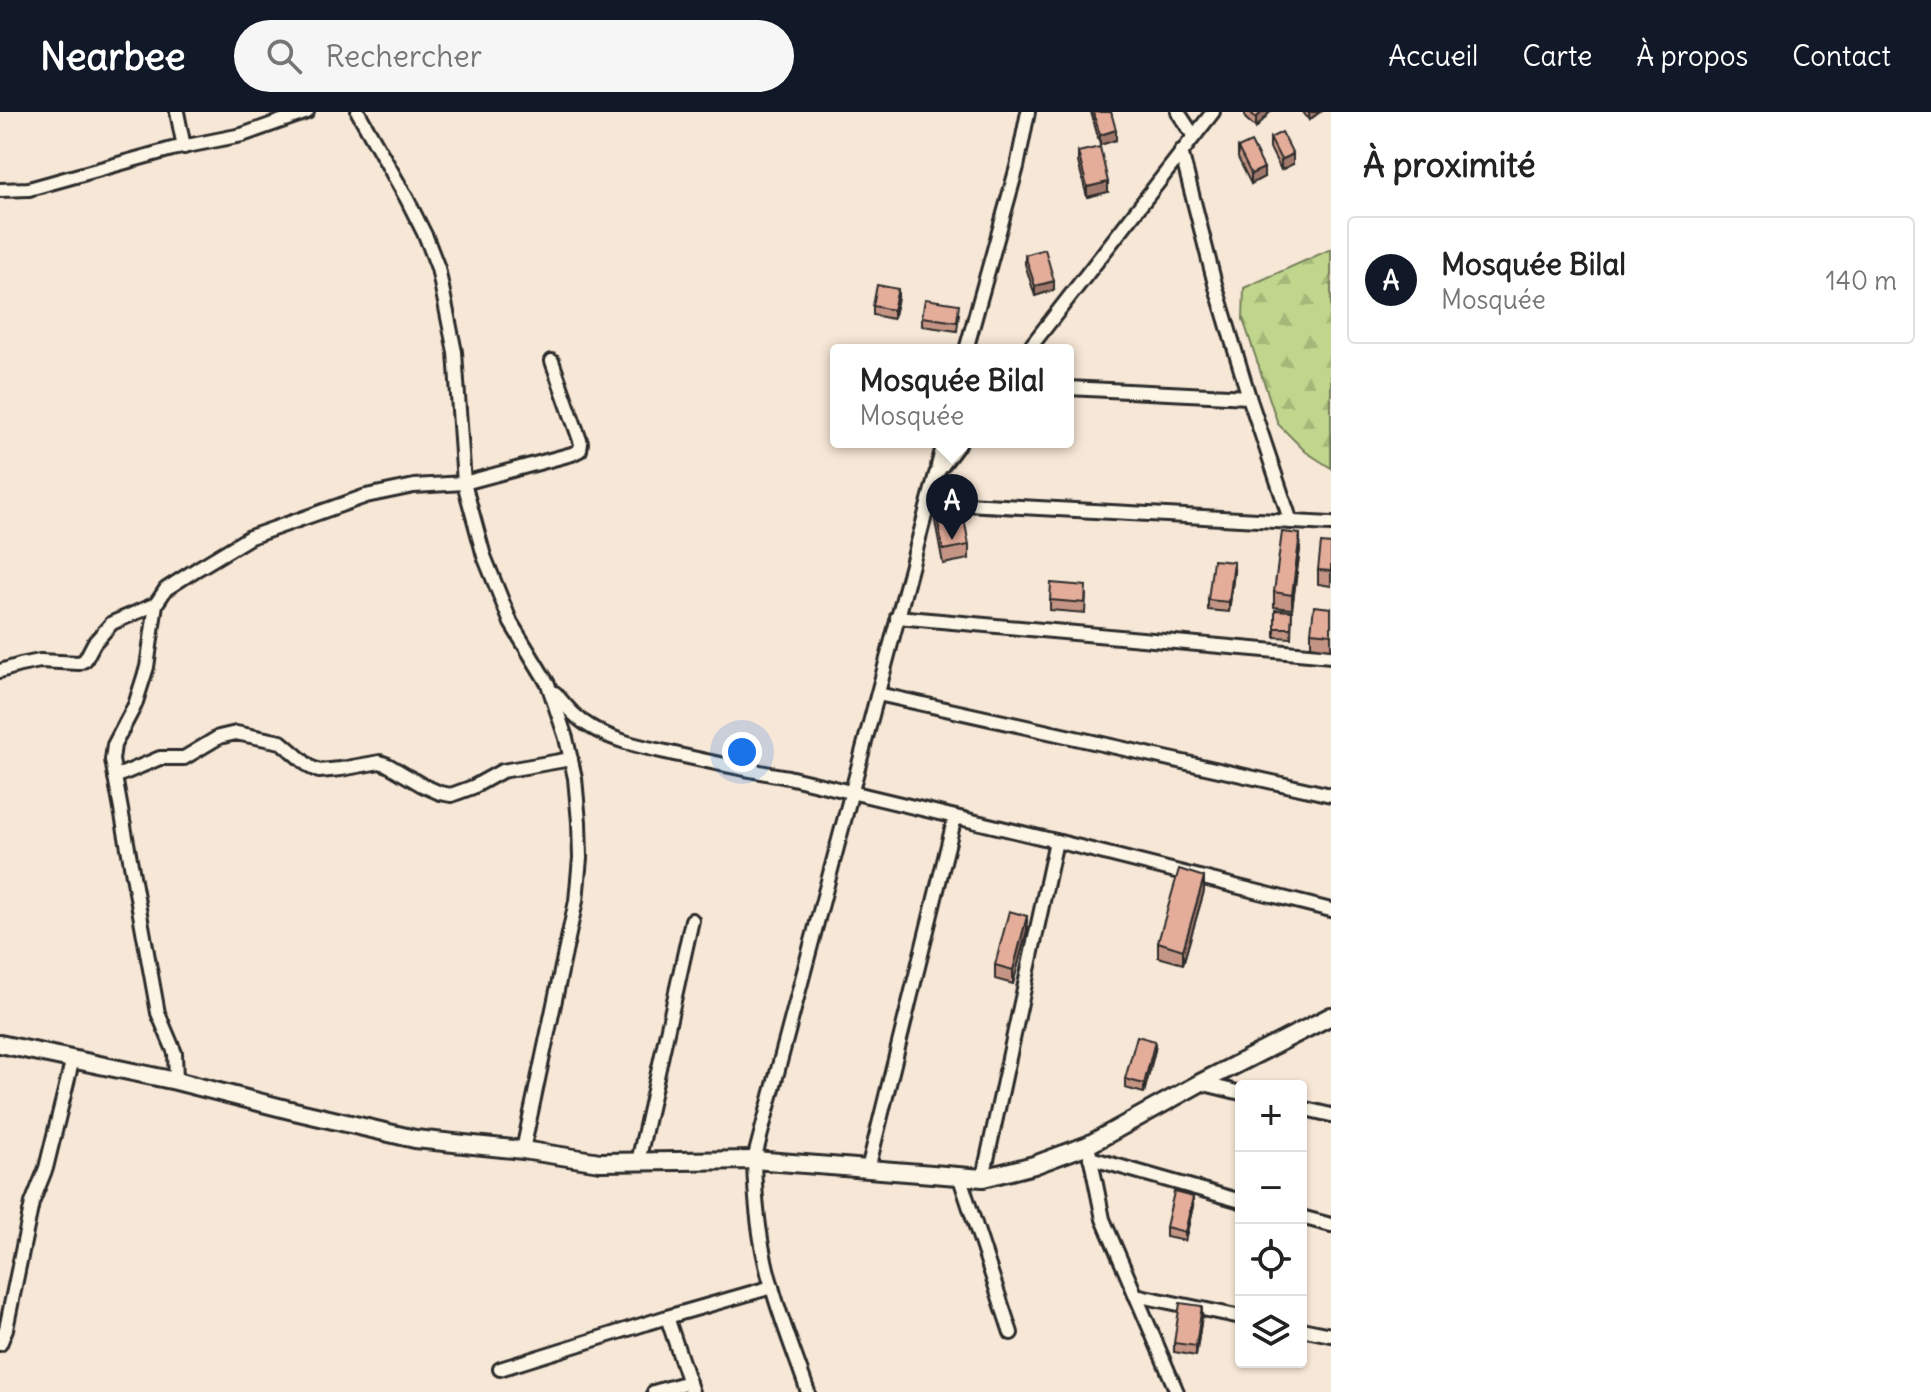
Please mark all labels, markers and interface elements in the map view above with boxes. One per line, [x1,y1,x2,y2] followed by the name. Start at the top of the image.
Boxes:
[234,20,794,92] search box
[40,33,186,80] text: Nearbee
[262,34,306,78] icon: search
[326,37,482,75] text: Rechercher
[1388,38,1478,74] text: Accueil
[1522,38,1592,74] text: Carte
[1636,38,1748,74] text: À propos
[1792,38,1891,74] text: Contact
[1363,143,1536,186] text: À proximité
[1441,245,1626,283] text: Mosquée Bilal
[1383,264,1399,297] text: A
[1826,264,1897,297] text: 140 m
[1441,283,1546,316] text: Mosquée
[830,344,1074,448] popup
[860,361,1044,399] text: Mosquée Bilal
[860,399,964,432] text: Mosquée
[926,474,978,540] pin: A
[722,732,762,772] your location
[1235,1080,1307,1368] map controls
[1235,1080,1307,1152] button: +
[1235,1152,1307,1224] button: −
[1235,1224,1307,1296] button: locate
[1235,1296,1307,1368] button: layers

